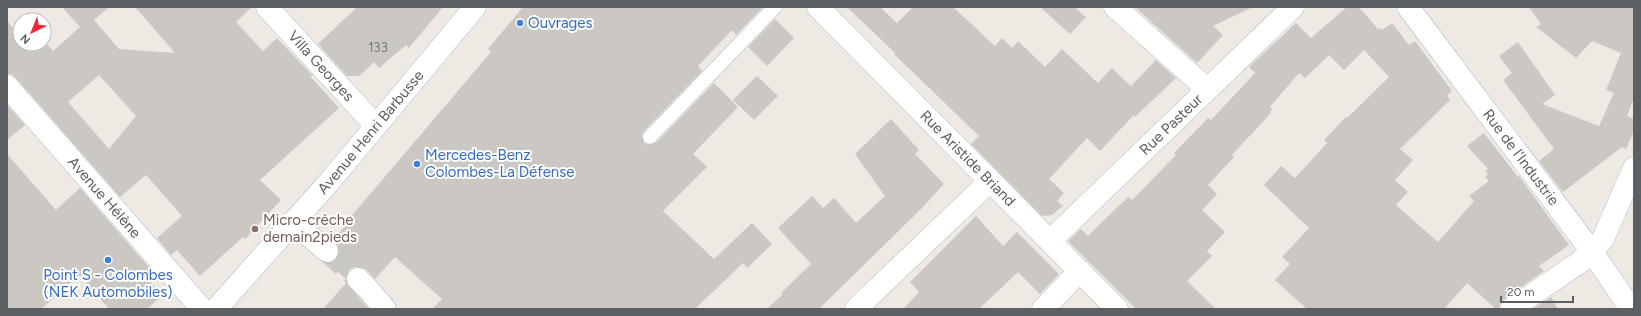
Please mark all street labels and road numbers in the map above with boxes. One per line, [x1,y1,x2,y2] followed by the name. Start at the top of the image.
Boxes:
[284,27,358,105] street label: Villa Georges
[314,66,428,198] street label: Avenue Henri Barbusse
[1136,90,1206,159] street label: Rue Pasteur
[1479,106,1563,209] street label: Rue de l'Industrie
[916,107,1019,210] street label: Rue Aristide Briand
[64,153,145,242] street label: Avenue Hélène

